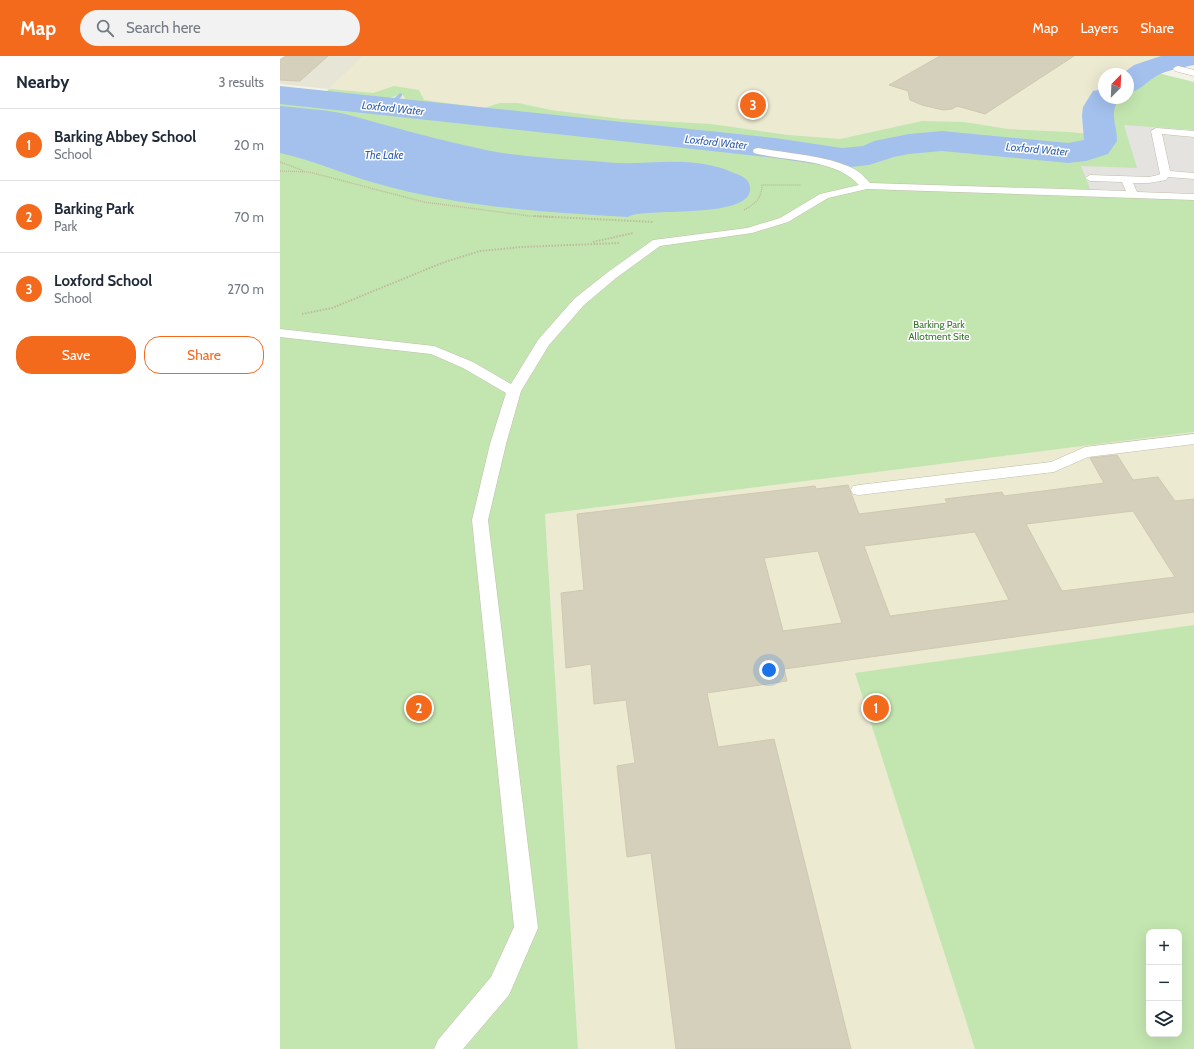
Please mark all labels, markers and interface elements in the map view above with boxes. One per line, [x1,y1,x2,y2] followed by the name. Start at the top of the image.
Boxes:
[80,10,360,46] search box
[20,17,56,40] text: Map
[94,17,116,39] icon: search
[126,19,201,37] text: Search here
[1033,19,1058,37] text: Map
[1080,19,1118,37] text: Layers
[1140,19,1174,37] text: Share
[1098,68,1134,104] north arrow
[16,72,69,92] text: Nearby
[218,74,264,90] text: 3 results
[740,90,766,120] pin: 3
[361,98,425,118] water label: Loxford Water
[54,128,196,146] text: Barking Abbey School
[684,132,748,152] water label: Loxford Water
[27,137,31,153] text: 1
[234,137,264,153] text: 20 m
[1005,139,1069,159] water label: Loxford Water
[54,146,92,162] text: School
[364,148,404,162] water label: The Lake
[54,200,134,218] text: Barking Park
[26,209,32,225] text: 2
[234,209,264,225] text: 70 m
[54,218,77,234] text: Park
[54,272,152,290] text: Loxford School
[25,281,33,297] text: 3
[227,281,264,297] text: 270 m
[54,290,92,306] text: School
[909,318,969,343] park label: Barking Park Allotment Site
[16,336,136,374] button: Save
[144,336,264,374] button: Share
[759,660,779,680] your location
[406,693,432,723] pin: 2
[863,693,889,723] pin: 1
[1146,929,1182,1037] map controls
[1146,929,1182,965] button: +
[1146,965,1182,1001] button: −
[1146,1001,1182,1037] button: layers

